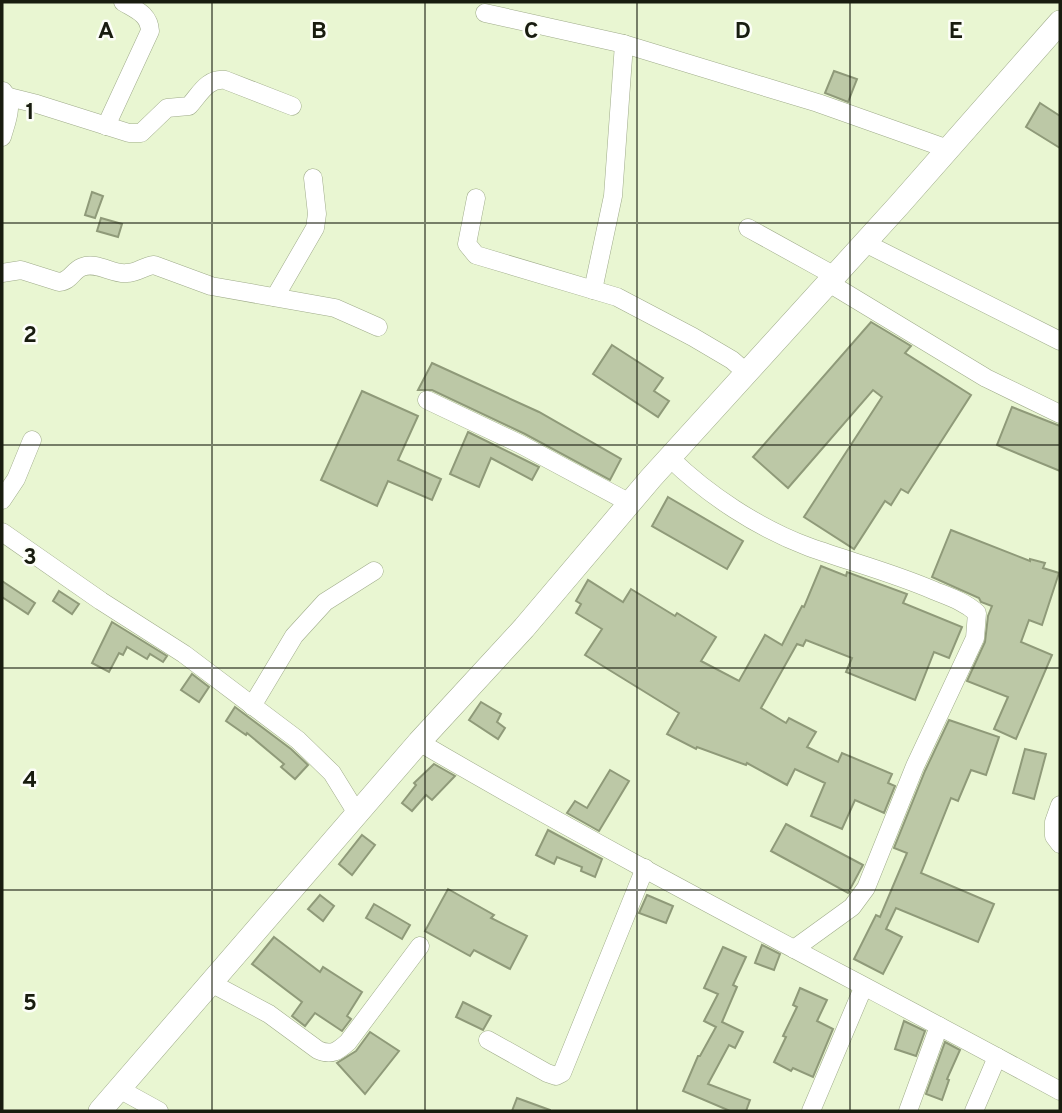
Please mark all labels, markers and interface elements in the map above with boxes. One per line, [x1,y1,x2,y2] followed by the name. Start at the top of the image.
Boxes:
[98,18,114,47] text: A
[311,18,327,47] text: B
[524,18,538,47] text: C
[735,18,751,47] text: D
[949,18,963,47] text: E
[25,99,35,128] text: 1
[23,322,37,351] text: 2
[23,544,37,573] text: 3
[23,767,37,796] text: 4
[23,990,37,1019] text: 5

